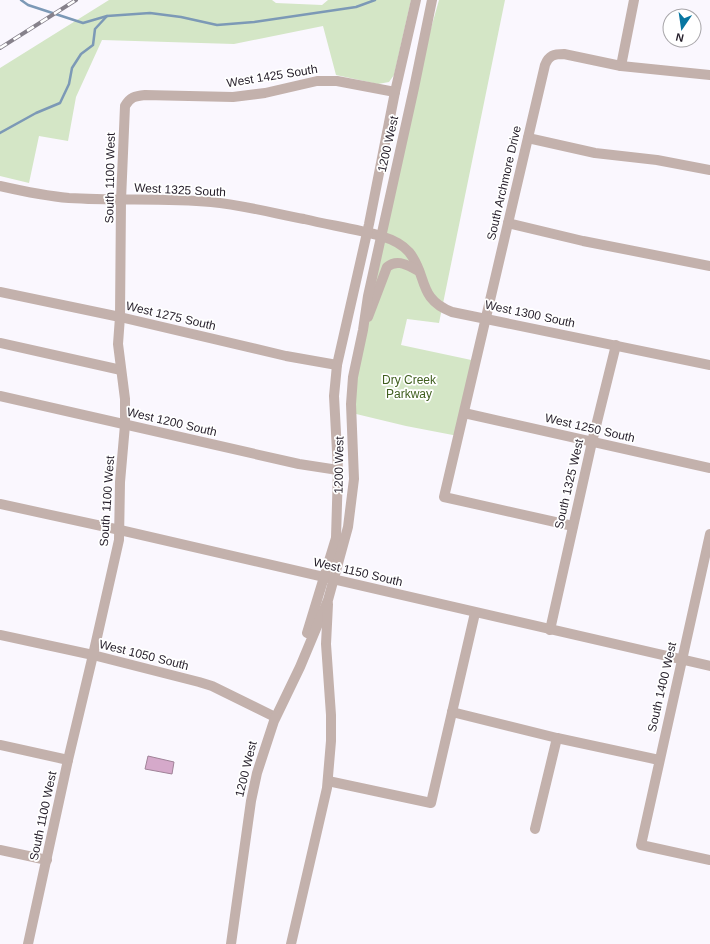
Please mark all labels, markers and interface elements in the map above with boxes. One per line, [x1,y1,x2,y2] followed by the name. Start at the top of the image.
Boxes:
[662,8,702,48] north arrow
[674,31,685,44] text: N
[226,62,318,90] street label: West 1425 South
[375,114,401,173] street label: 1200 West
[484,124,524,242] street label: South Archmore Drive
[102,132,118,224] street label: South 1100 West
[134,181,226,199] street label: West 1325 South
[484,298,576,330] street label: West 1300 South
[125,299,217,333] street label: West 1275 South
[382,373,437,401] park label: Dry Creek Parkway
[126,405,218,439] street label: West 1200 South
[544,411,636,445] street label: West 1250 South
[332,436,347,494] street label: 1200 West
[552,437,586,530] street label: South 1325 West
[97,454,117,547] street label: South 1100 West
[312,555,404,589] street label: West 1150 South
[98,637,190,673] street label: West 1050 South
[645,640,679,733] street label: South 1400 West
[232,739,260,798] street label: 1200 West
[27,769,59,862] street label: South 1100 West

